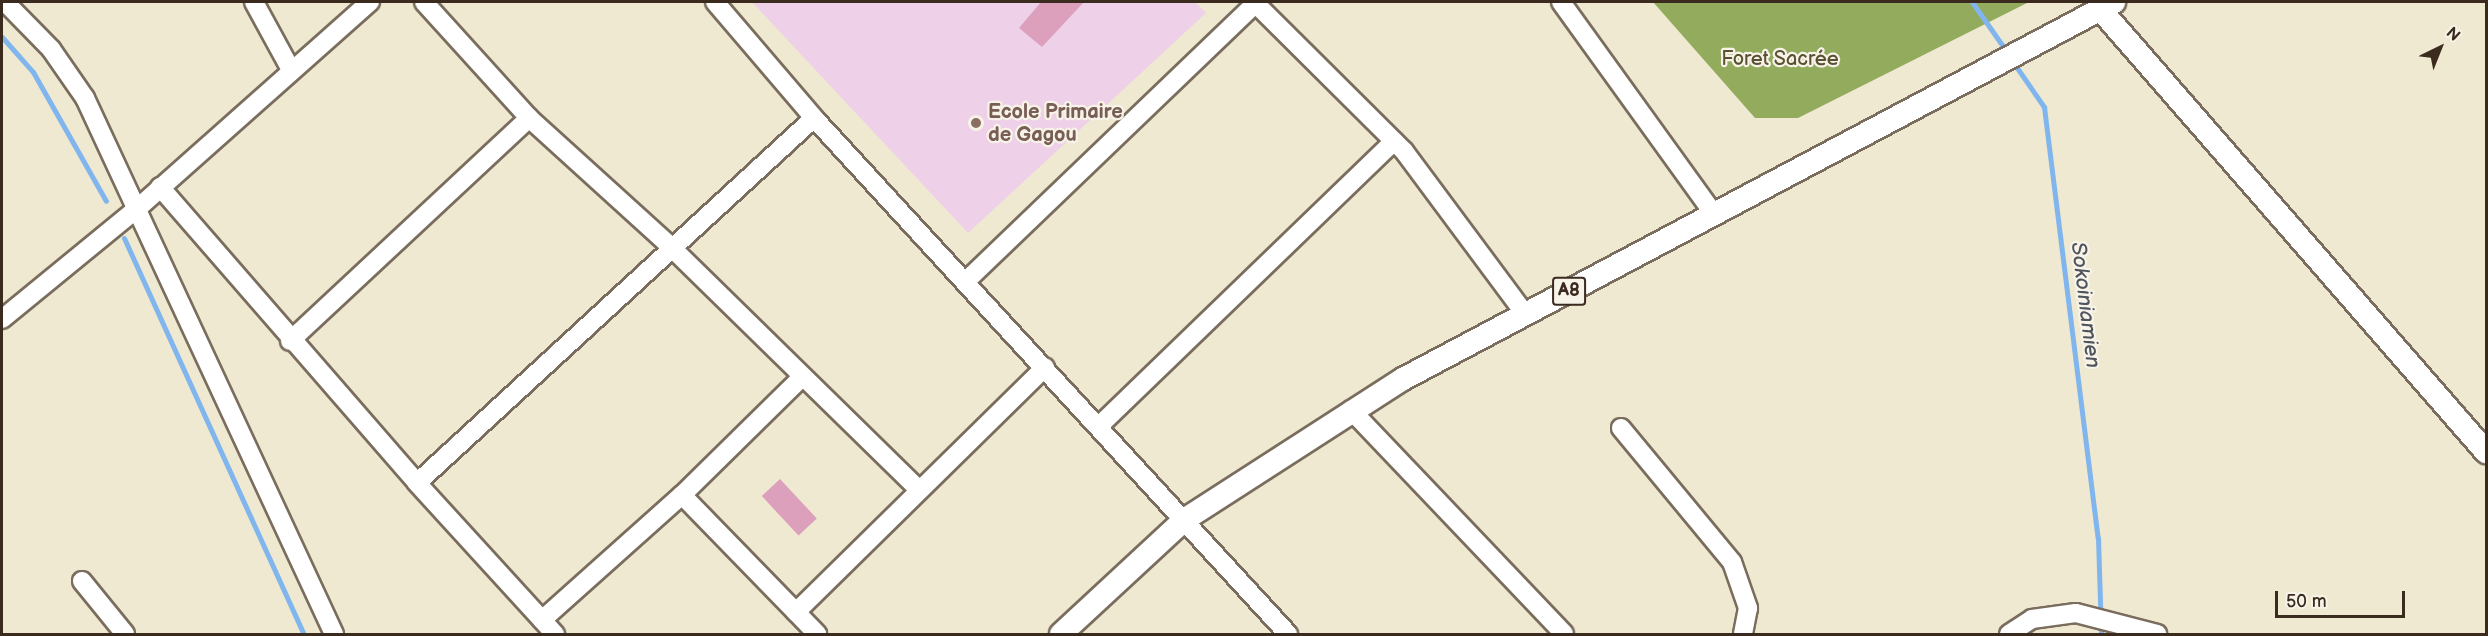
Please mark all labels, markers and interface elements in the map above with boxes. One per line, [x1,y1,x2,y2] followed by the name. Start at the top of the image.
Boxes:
[2410,18,2470,78] north arrow
[2442,23,2463,46] text: N
[1721,47,1839,71] park label: Foret Sacrée
[988,100,1123,147] place label: Ecole Primaire de Gagou
[969,116,983,130] marker: Ecole Primaire de Gagou
[2065,240,2105,370] water label: Sokoiniamien
[1551,276,1587,306] road number: A8
[2278,579,2408,617] scale bar
[2286,591,2327,612] text: 50 m

